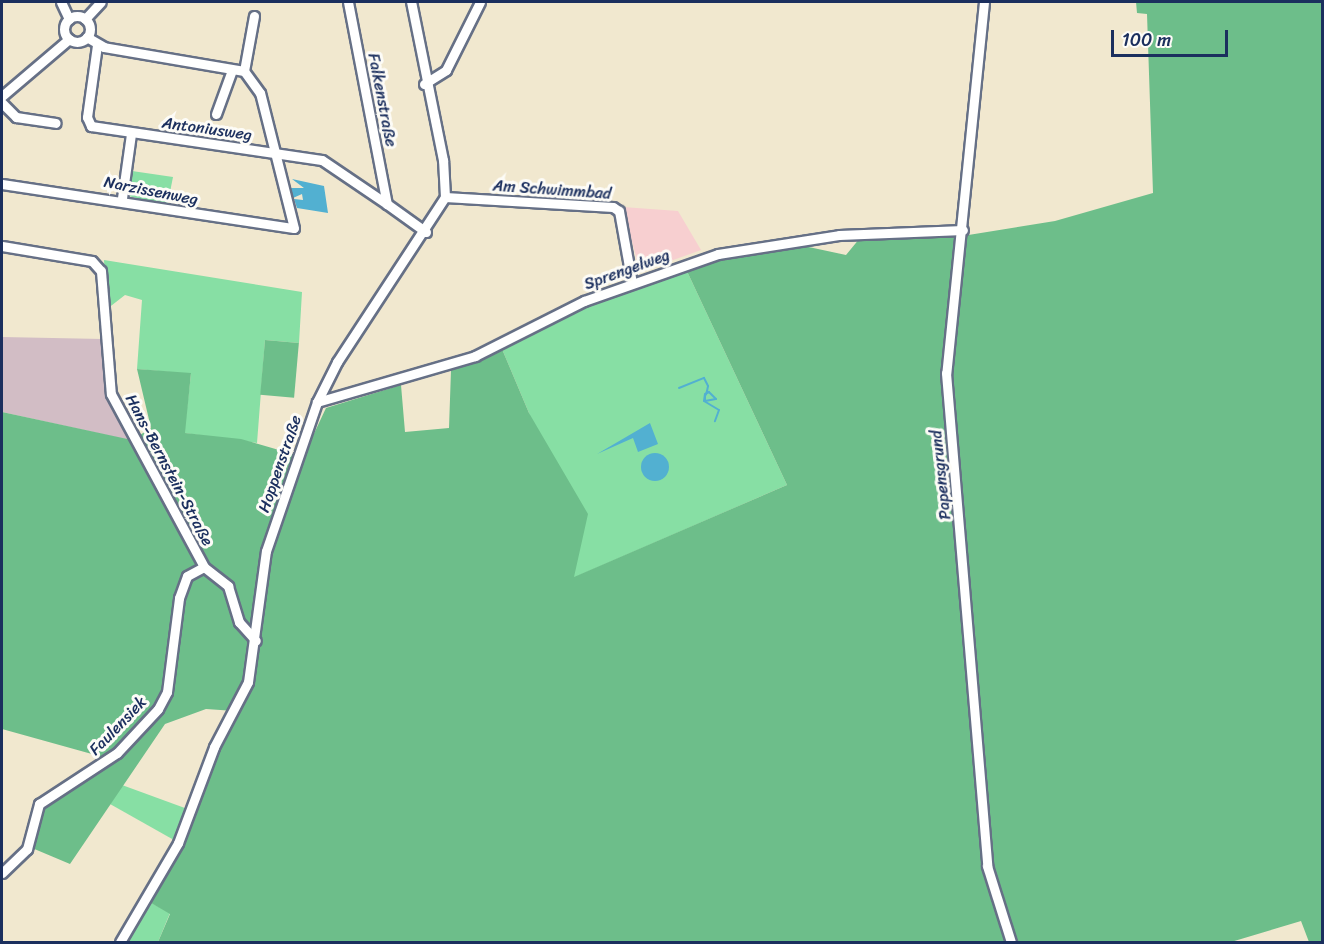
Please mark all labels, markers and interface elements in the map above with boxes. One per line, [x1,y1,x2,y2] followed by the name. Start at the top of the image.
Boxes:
[1114,18,1231,56] scale bar
[1122,24,1171,56] text: 100 m
[364,52,400,148] street label: Falkenstraße
[161,113,253,145] street label: Antoniusweg
[102,172,200,210] street label: Narzissenweg
[492,176,612,204] street label: Am Schwimmbad
[582,246,672,294] street label: Sprengelweg
[121,391,217,549] street label: Hans-Bernstein-Straße
[254,413,306,515] street label: Hoppenstraße
[927,429,955,521] street label: Papensgrund
[85,693,151,759] street label: Faulensiek

